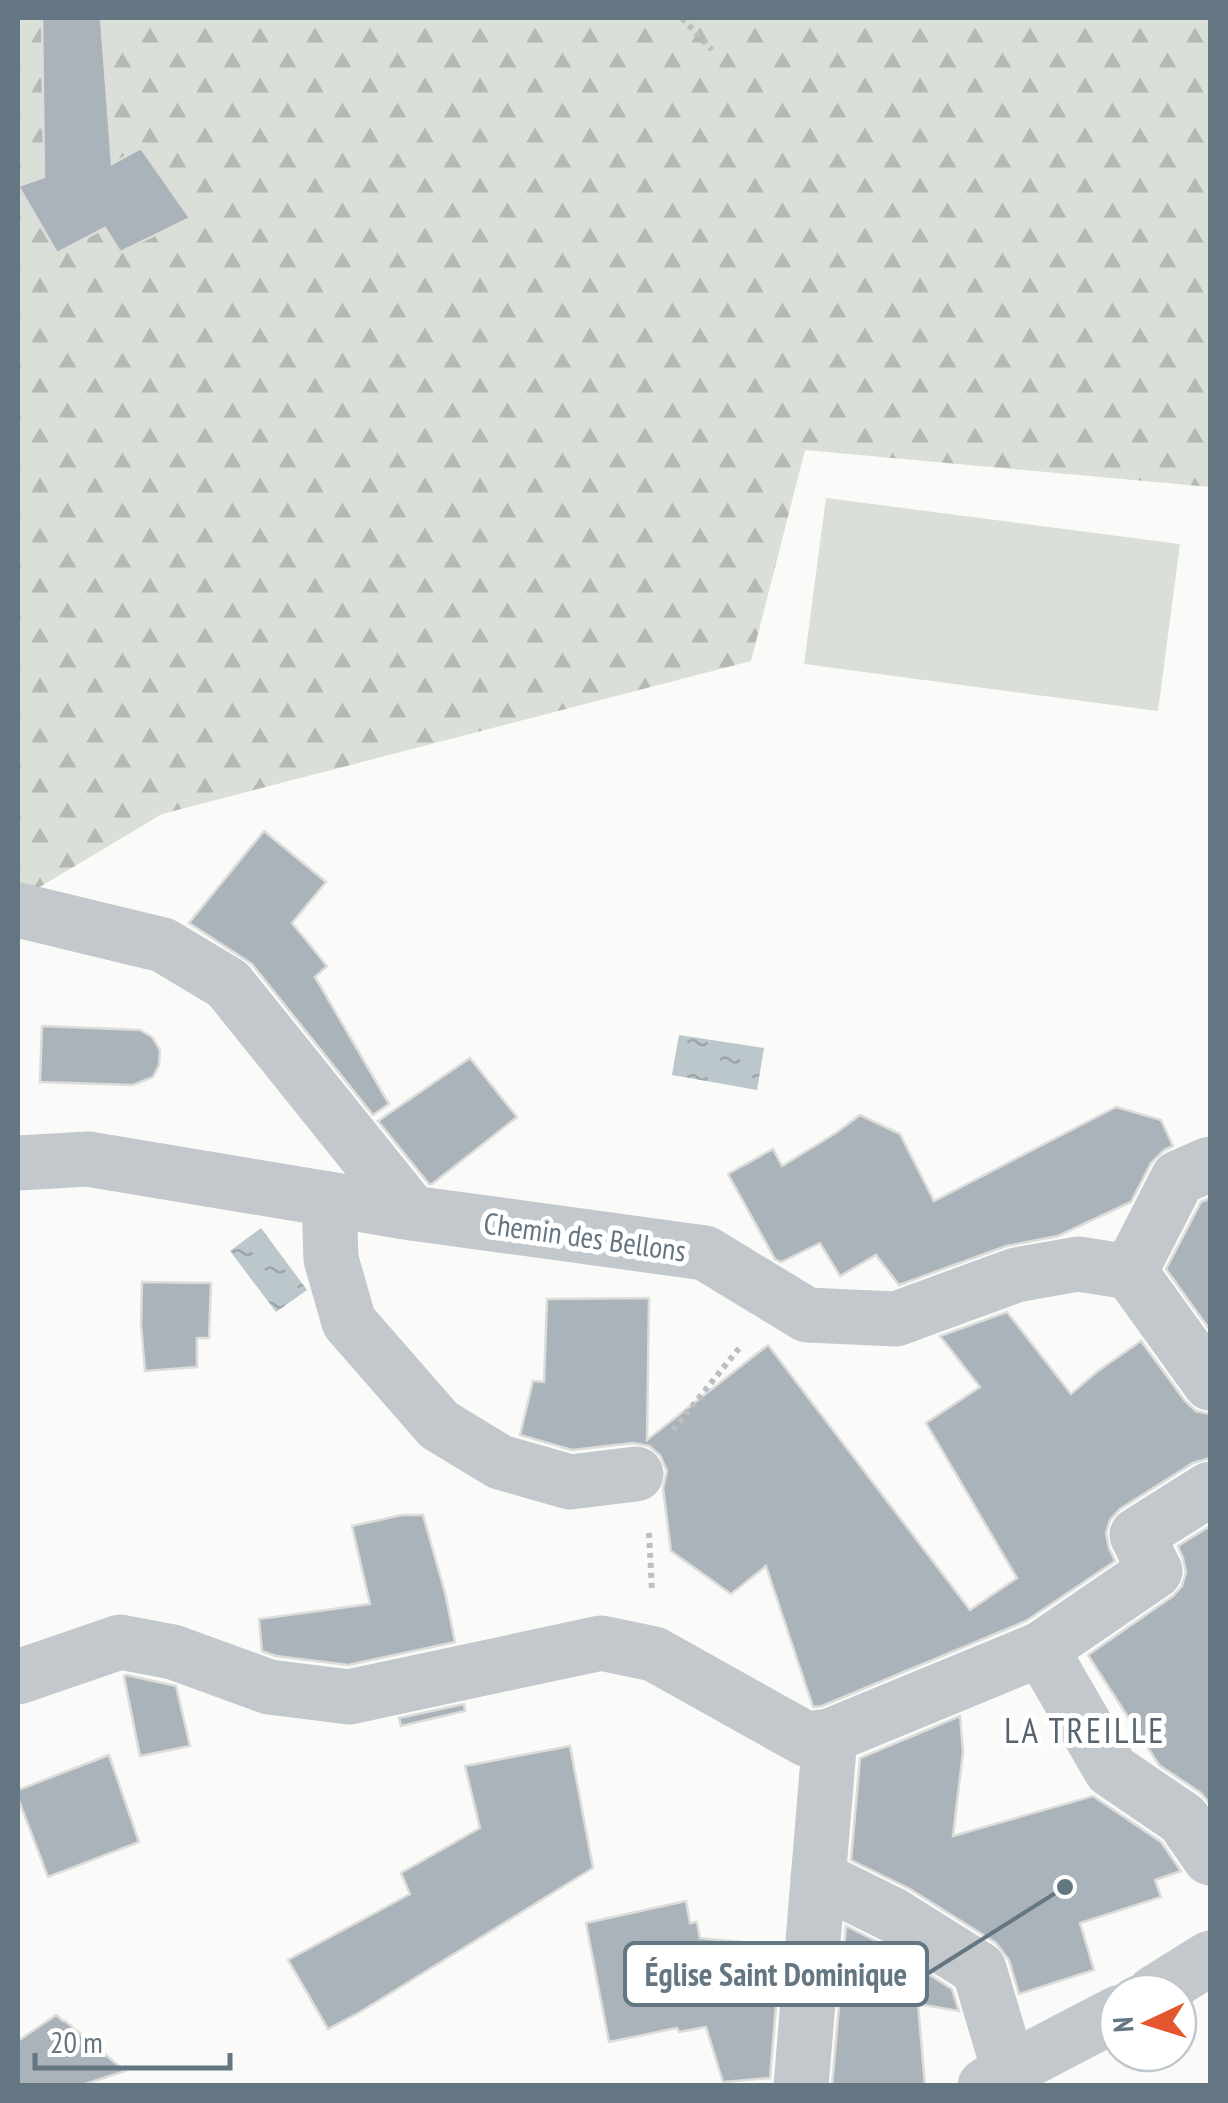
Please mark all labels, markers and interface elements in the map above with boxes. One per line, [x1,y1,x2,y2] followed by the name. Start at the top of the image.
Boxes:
[481,1203,689,1269] street label: Chemin des Bellons
[1004,1707,1166,1753] district label: LA TREILLE
[625,1943,927,2005] callout: Église Saint Dominique
[645,1953,907,1995] text: Église Saint Dominique
[1098,1973,1198,2073] north arrow
[35,2008,230,2070] scale bar
[1104,2016,1142,2034] text: N
[50,2022,103,2061] text: 20 m

